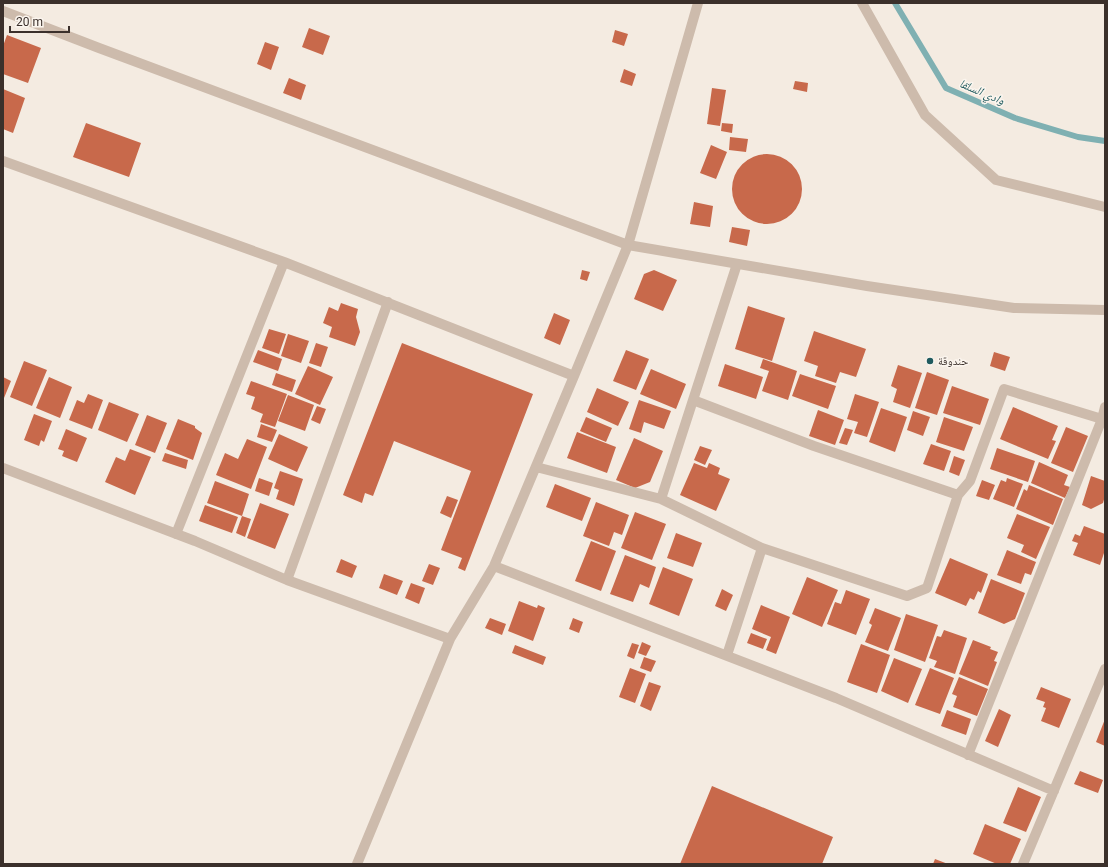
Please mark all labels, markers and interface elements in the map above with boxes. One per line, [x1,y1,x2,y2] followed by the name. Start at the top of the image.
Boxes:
[10,8,69,34] scale bar
[16,15,43,29] text: 20 m
[956,76,1007,111] water label: وادي السلقا
[938,355,968,368] place label: حندوقة
[925,356,935,366] marker: حندوقة

